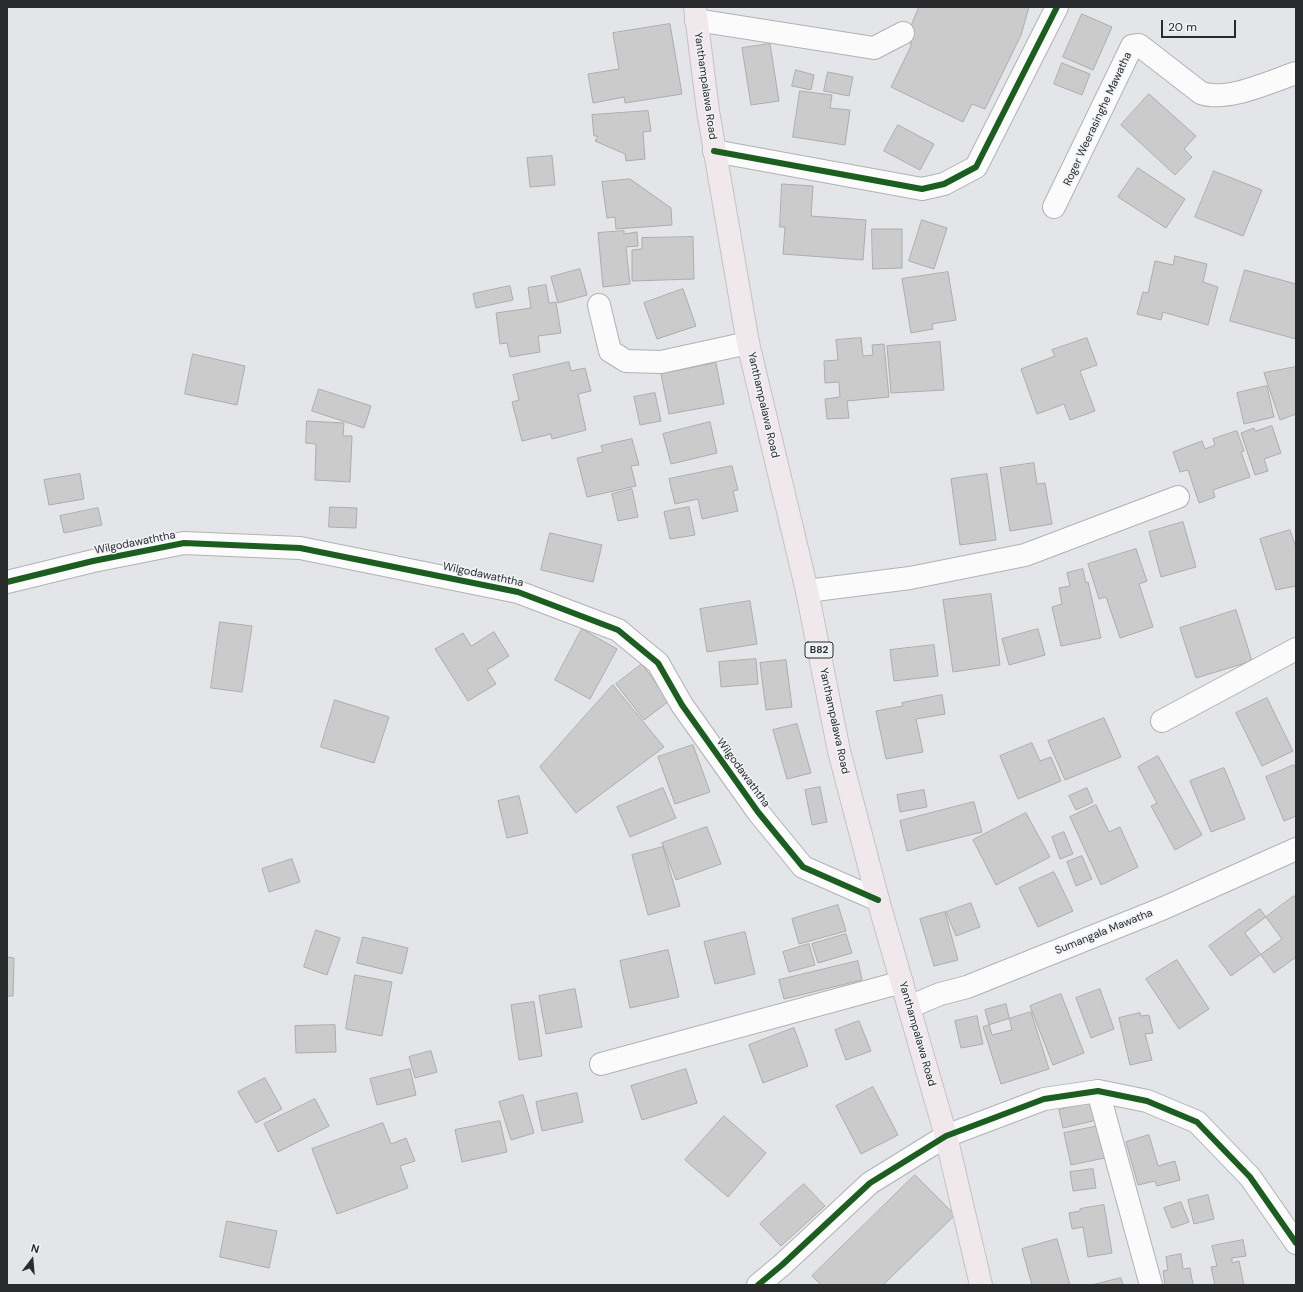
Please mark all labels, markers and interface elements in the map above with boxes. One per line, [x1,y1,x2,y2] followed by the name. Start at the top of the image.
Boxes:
[1163,12,1238,38] scale bar
[1168,19,1197,35] text: 20 m
[691,32,719,140] street label: Yanthampalawa Road
[1061,50,1135,188] street label: Roger Weerasinghe Mawatha
[744,351,782,459] street label: Yanthampalawa Road
[93,529,177,557] street label: Wilgodawaththa
[441,560,525,590] street label: Wilgodawaththa
[805,642,833,658] road number: B82
[816,667,852,775] street label: Yanthampalawa Road
[713,736,773,810] street label: Wilgodawaththa
[1053,906,1155,958] street label: Sumangala Mawatha
[896,980,938,1088] street label: Yanthampalawa Road
[12,1240,52,1280] north arrow
[30,1241,41,1256] text: N

